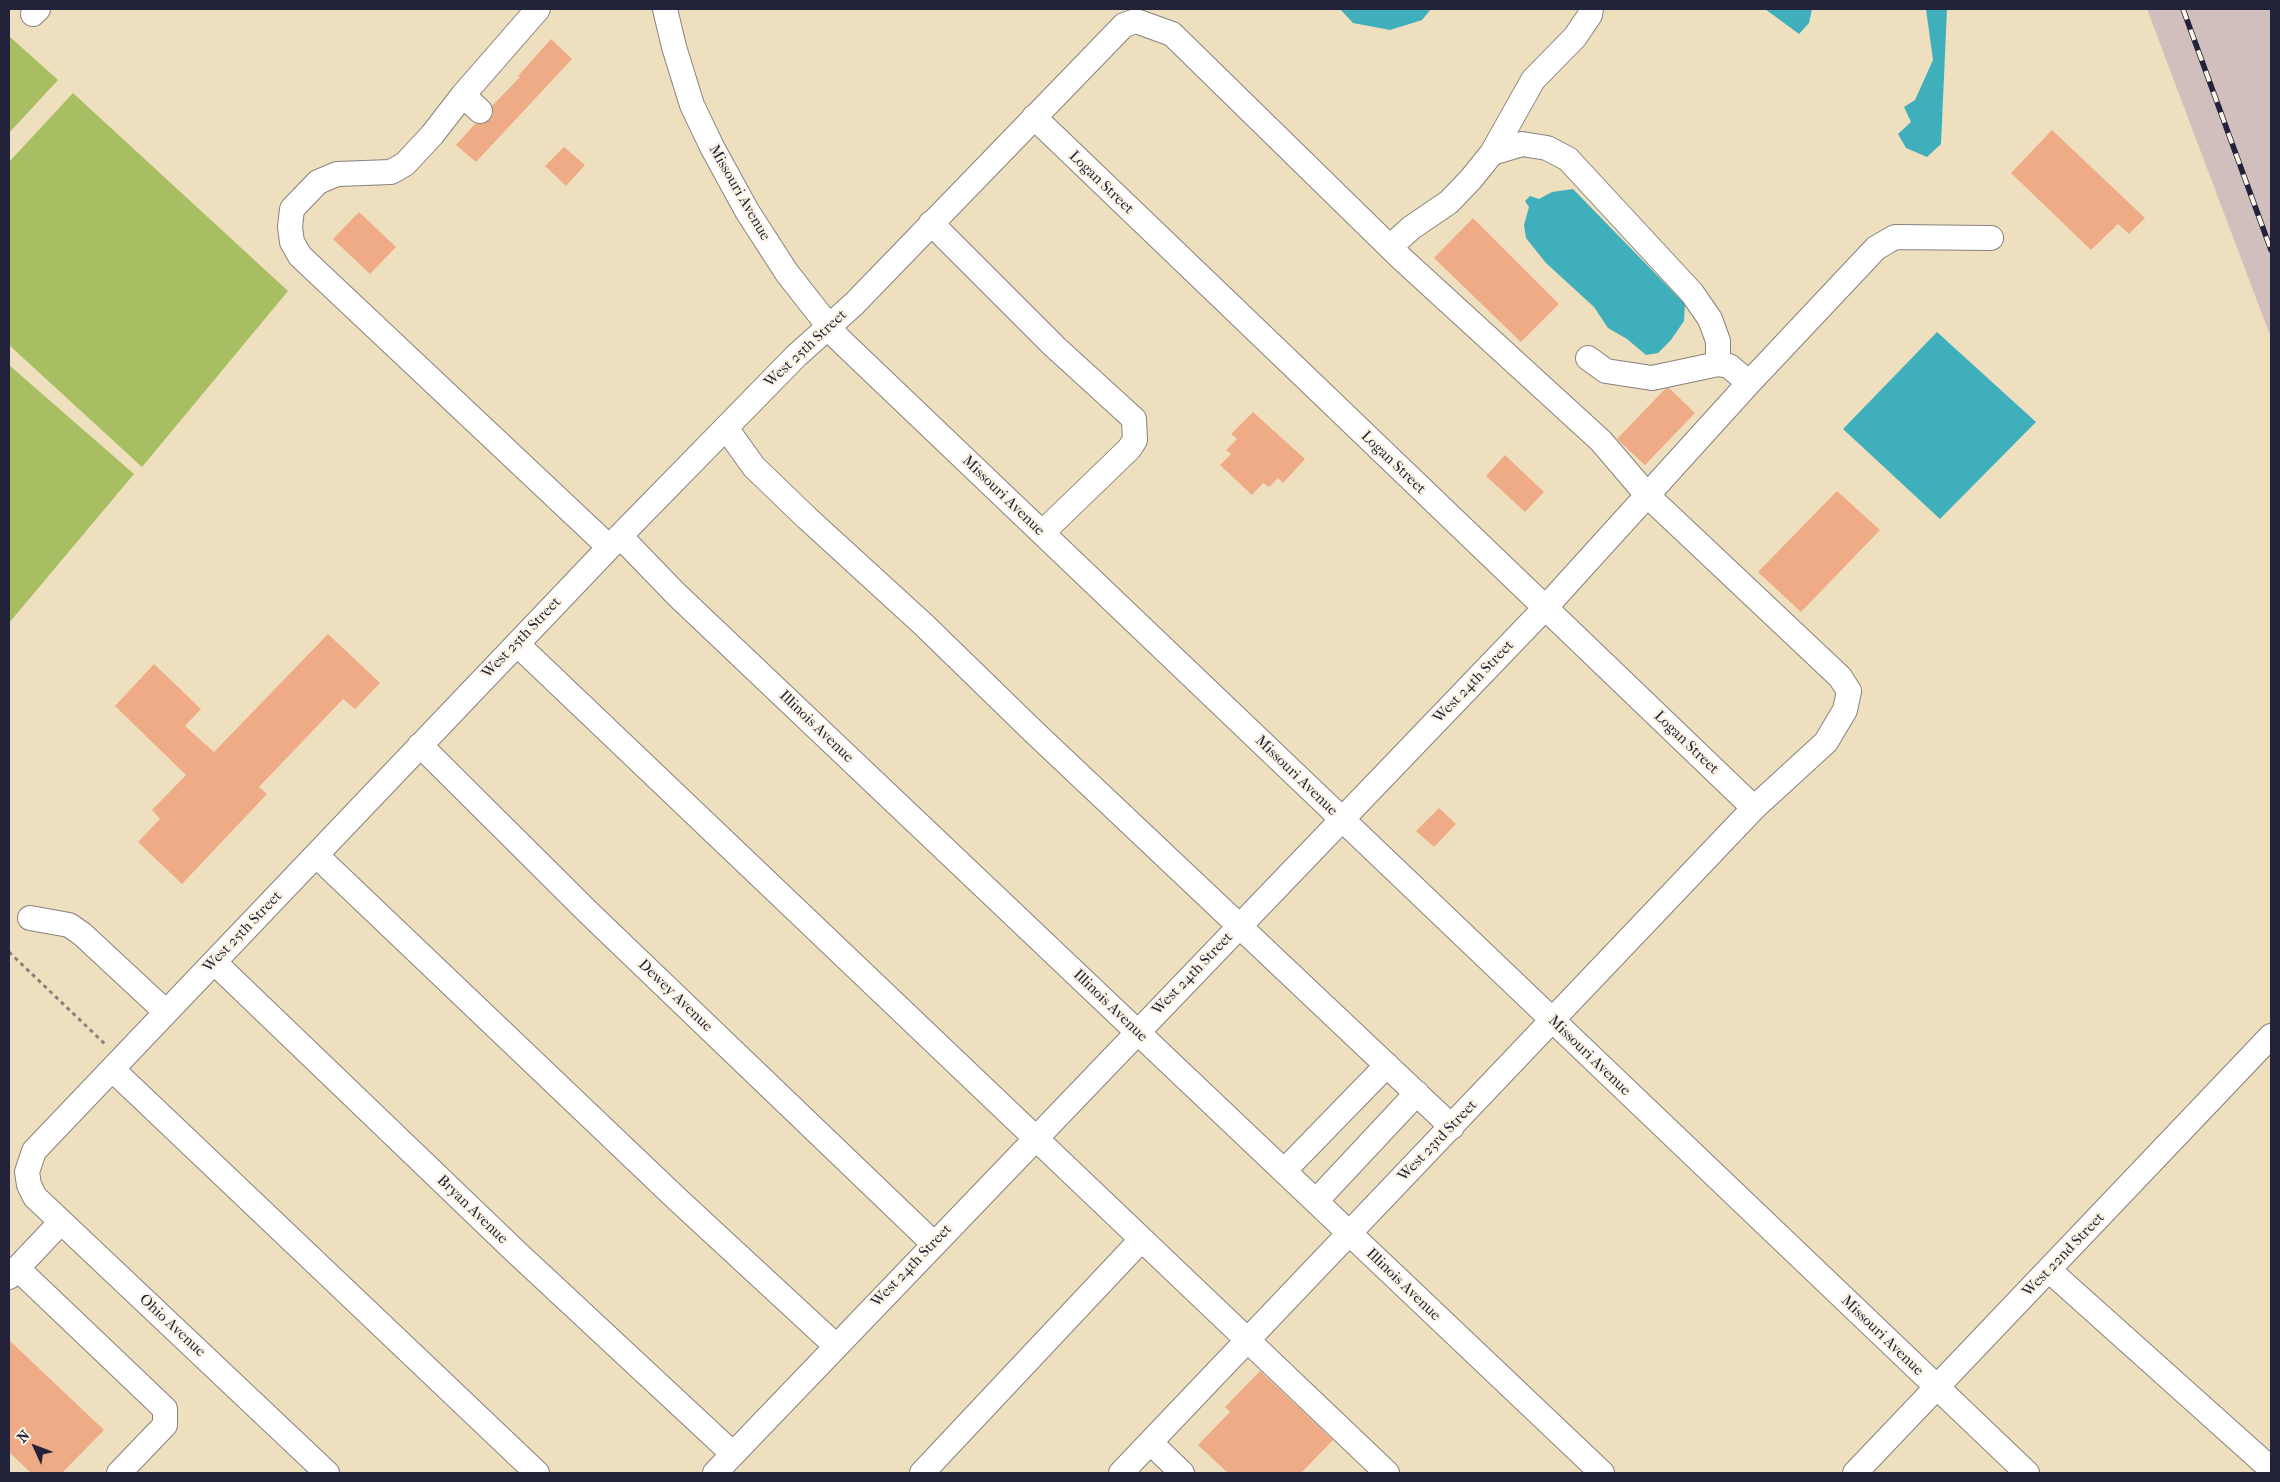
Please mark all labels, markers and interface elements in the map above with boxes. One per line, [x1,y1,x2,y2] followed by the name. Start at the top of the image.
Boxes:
[704,142,774,244] street label: Missouri Avenue
[1065,148,1137,218] street label: Logan Street
[761,306,851,392] street label: West 25th Street
[1357,428,1429,498] street label: Logan Street
[958,452,1048,540] street label: Missouri Avenue
[479,594,565,682] street label: West 25th Street
[1430,637,1518,727] street label: West 24th Street
[775,687,857,767] street label: Illinois Avenue
[1650,708,1722,778] street label: Logan Street
[1251,732,1341,820] street label: Missouri Avenue
[200,888,286,976] street label: West 25th Street
[1149,929,1237,1019] street label: West 24th Street
[634,956,716,1036] street label: Dewey Avenue
[1069,966,1151,1046] street label: Illinois Avenue
[1544,1012,1634,1100] street label: Missouri Avenue
[1395,1097,1481,1185] street label: West 23rd Street
[433,1172,511,1248] street label: Bryan Avenue
[2019,1209,2109,1301] street label: West 22nd Street
[868,1221,956,1311] street label: West 24th Street
[1362,1245,1444,1325] street label: Illinois Avenue
[135,1291,209,1361] street label: Ohio Avenue
[1837,1292,1927,1380] street label: Missouri Avenue
[10,1422,60,1472] north arrow
[14,1427,34,1446] text: N

